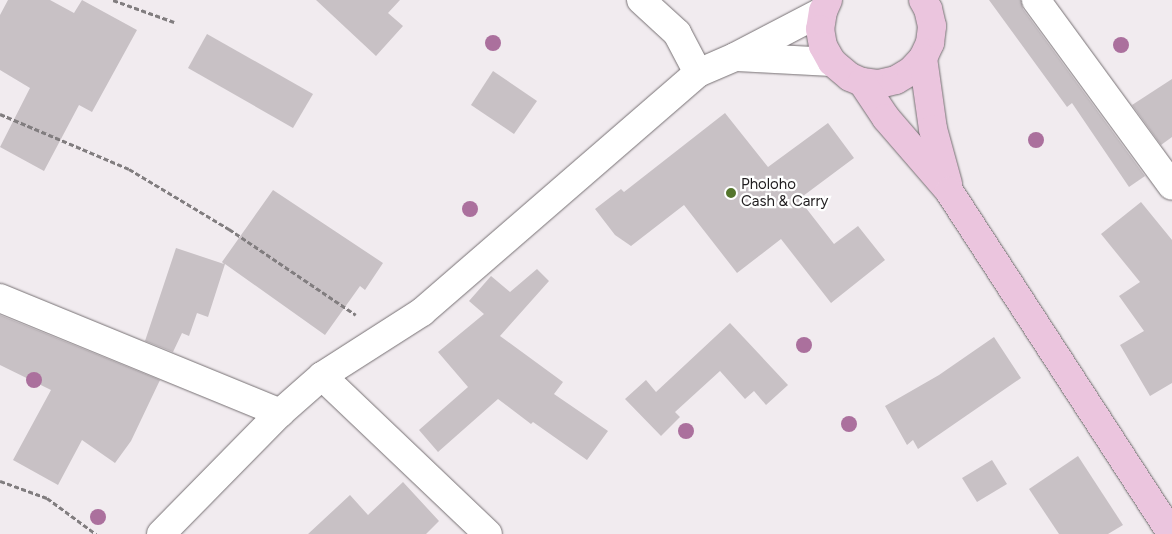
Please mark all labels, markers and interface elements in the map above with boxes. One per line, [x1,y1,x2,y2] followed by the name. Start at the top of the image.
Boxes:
[741,175,828,210] place label: Pholoho Cash & Carry
[725,187,737,199] marker: Pholoho Cash & Carry

